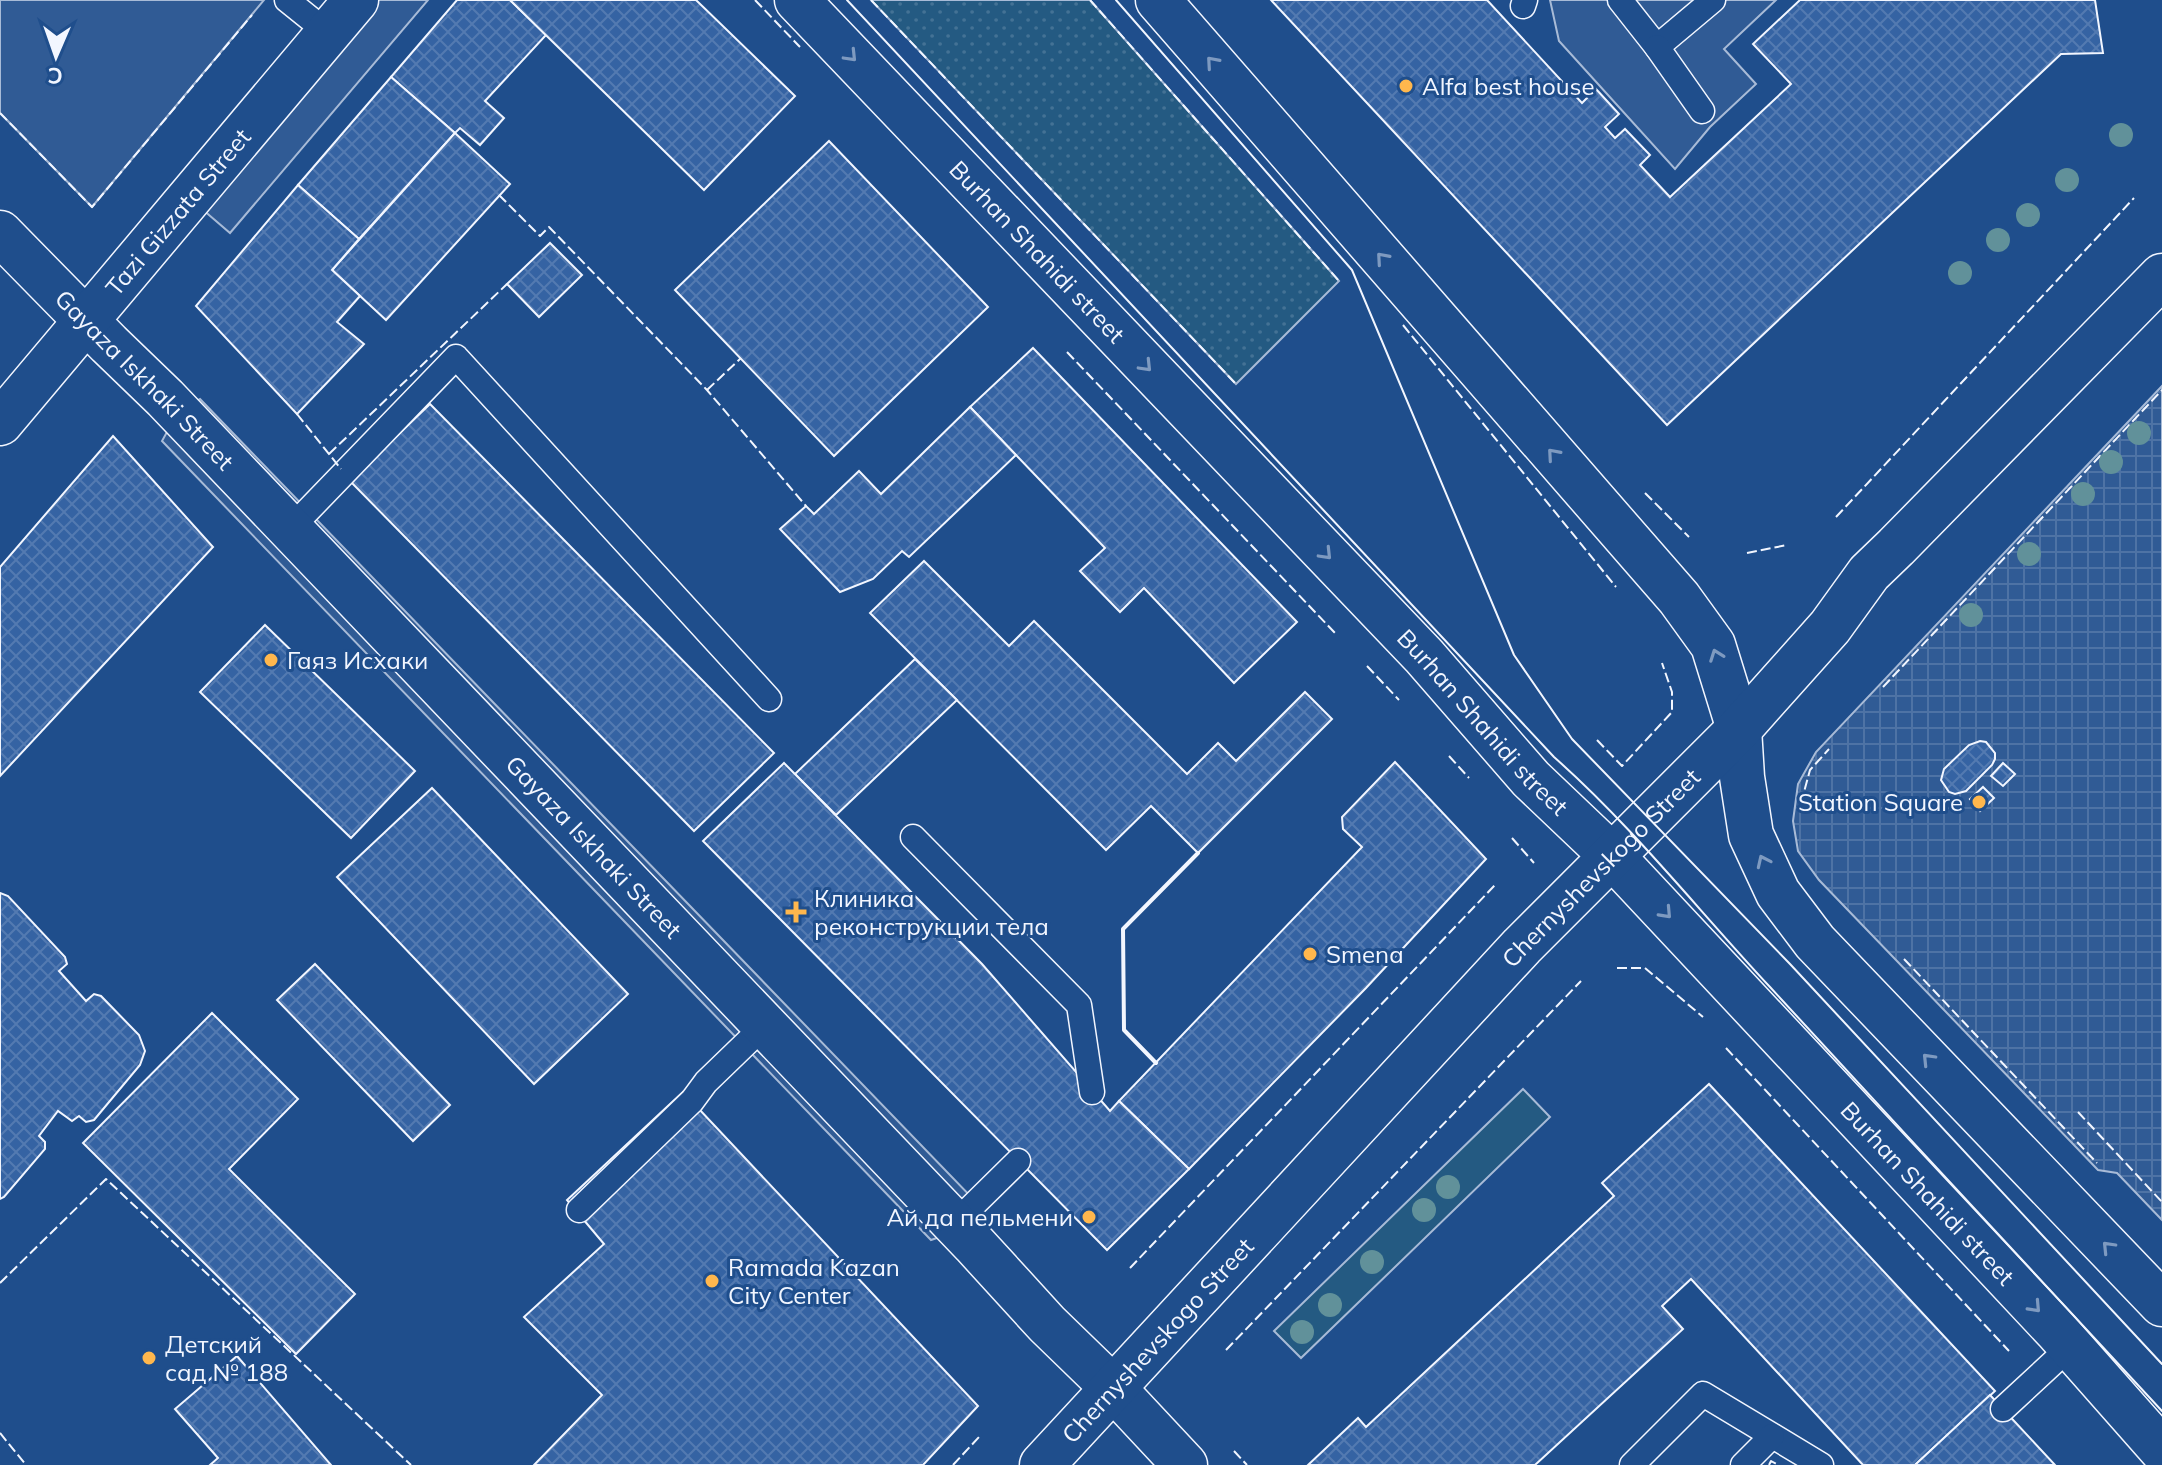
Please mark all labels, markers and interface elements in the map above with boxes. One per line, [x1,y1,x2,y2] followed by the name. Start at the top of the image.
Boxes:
[16,16,96,96] north arrow
[842,47,856,62] one-way arrow
[1207,56,1221,71] one-way arrow
[47,62,63,90] text: С
[1422,71,1595,101] place label: Alfa best house
[1397,77,1415,95] marker: Alfa best house
[99,122,257,302] street label: Tazi Gizzata Street
[943,154,1131,349] street label: Burhan Shahidi street
[1378,252,1392,267] one-way arrow
[49,283,240,476] street label: Gayaza Iskhaki Street
[1137,357,1152,371] one-way arrow
[1548,448,1563,463] one-way arrow
[1317,545,1331,559] one-way arrow
[1391,623,1575,821] street label: Burhan Shahidi street
[287,645,428,675] place label: Гаяз Исхаки
[1709,649,1725,663] one-way arrow
[262,651,280,669] marker: Гаяз Исхаки
[500,749,688,944] street label: Gayaza Iskhaki Street
[1495,762,1706,973] street label: Chernyshevskogo Street
[1798,787,1963,817] place label: Station Square
[1970,793,1988,811] marker: Station Square
[1757,855,1773,869] one-way arrow
[814,883,1049,941] place label: Клиника реконструкции тела
[785,901,807,923] marker: Клиника реконструкции тела
[1656,904,1671,918] one-way arrow
[1326,939,1404,969] place label: Smena
[1301,945,1319,963] marker: Smena
[1923,1054,1938,1068] one-way arrow
[1835,1095,2021,1291] street label: Burhan Shahidi street
[886,1202,1073,1232] place label: Ай да пельмени
[1080,1208,1098,1226] marker: Ай да пельмени
[1055,1231,1260,1449] street label: Chernyshevskogo Street
[2103,1242,2117,1256] one-way arrow
[728,1252,900,1310] place label: Ramada Kazan City Center
[703,1272,721,1290] marker: Ramada Kazan City Center
[2025,1298,2039,1313] one-way arrow
[165,1329,288,1387] place label: Детский сад № 188
[140,1349,158,1367] marker: Детский сад № 188

